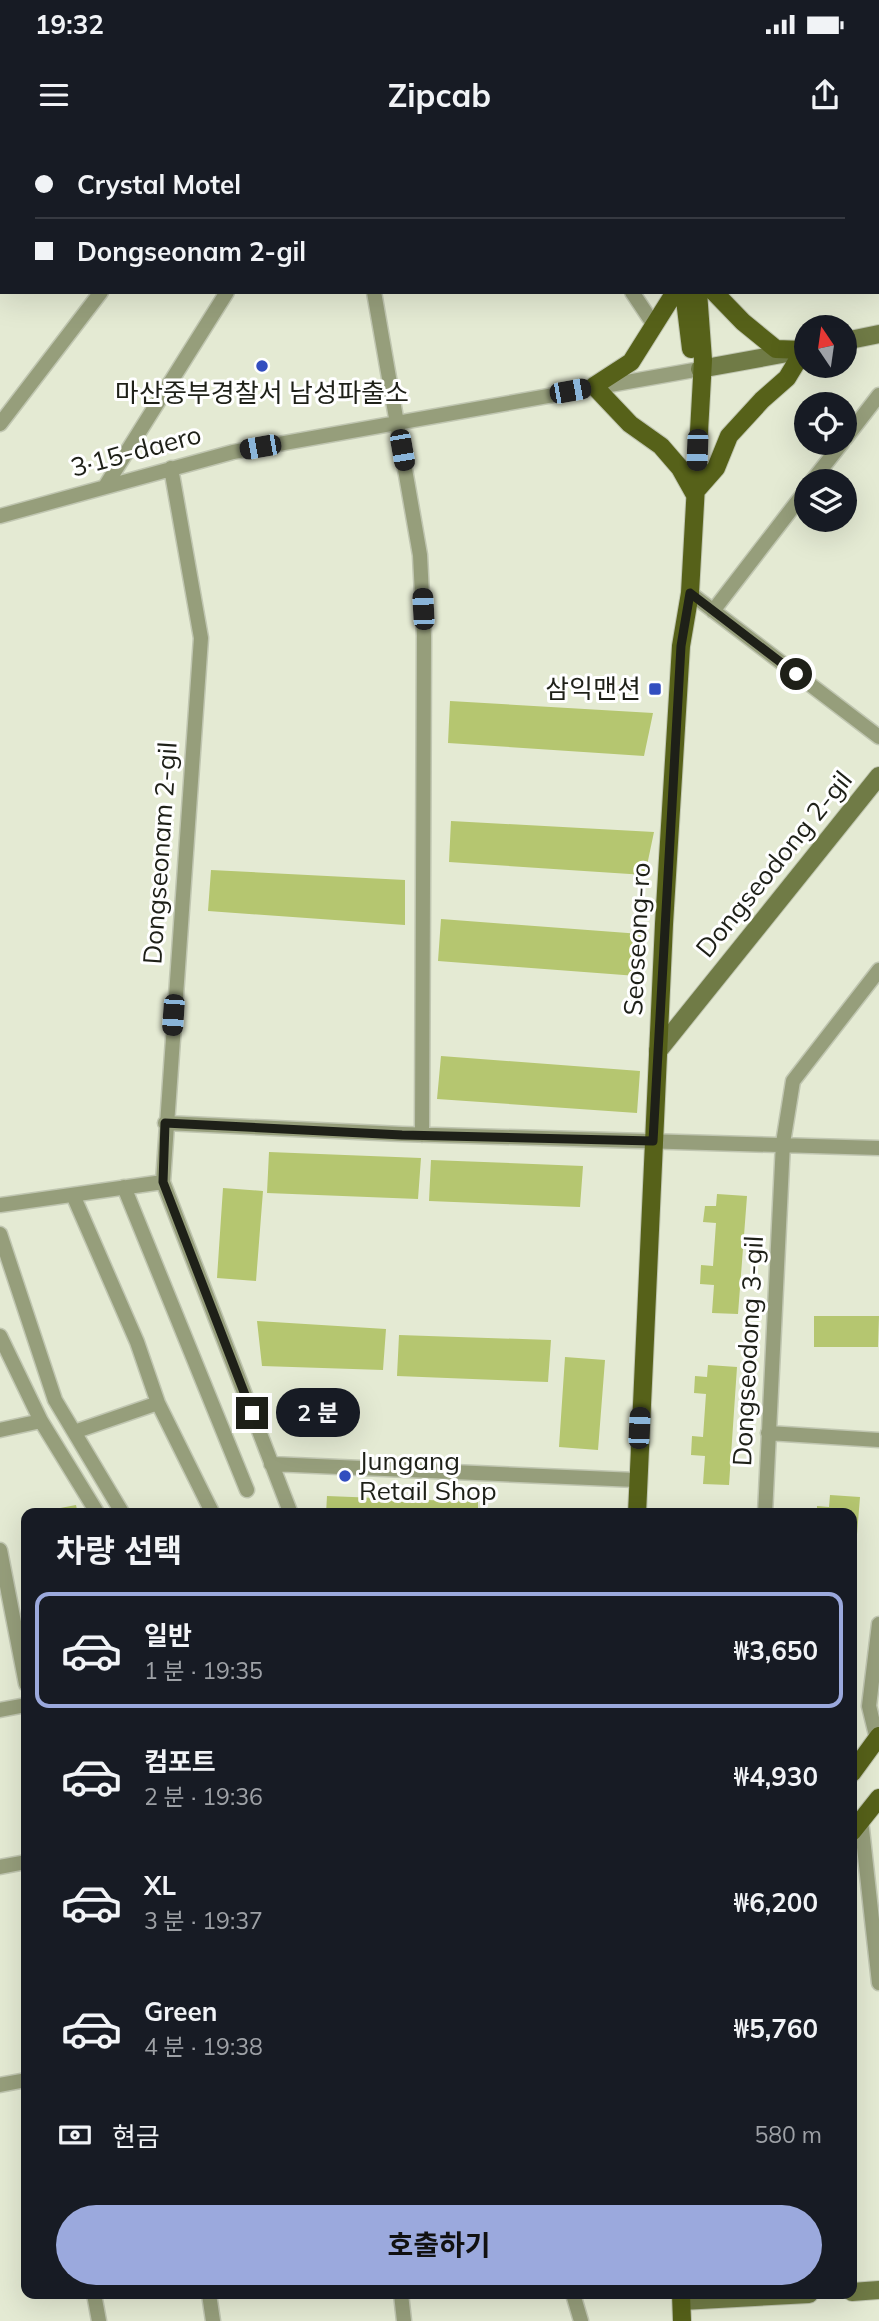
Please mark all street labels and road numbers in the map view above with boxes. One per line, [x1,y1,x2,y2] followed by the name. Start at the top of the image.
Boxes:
[67,417,205,484] street label: 3·15-daero
[135,741,184,965] street label: Dongseonam 2-gil
[688,764,859,964] street label: Dongseodong 2-gil
[616,862,657,1016] street label: Seoseong-ro
[725,1235,770,1467] street label: Dongseodong 3-gil

